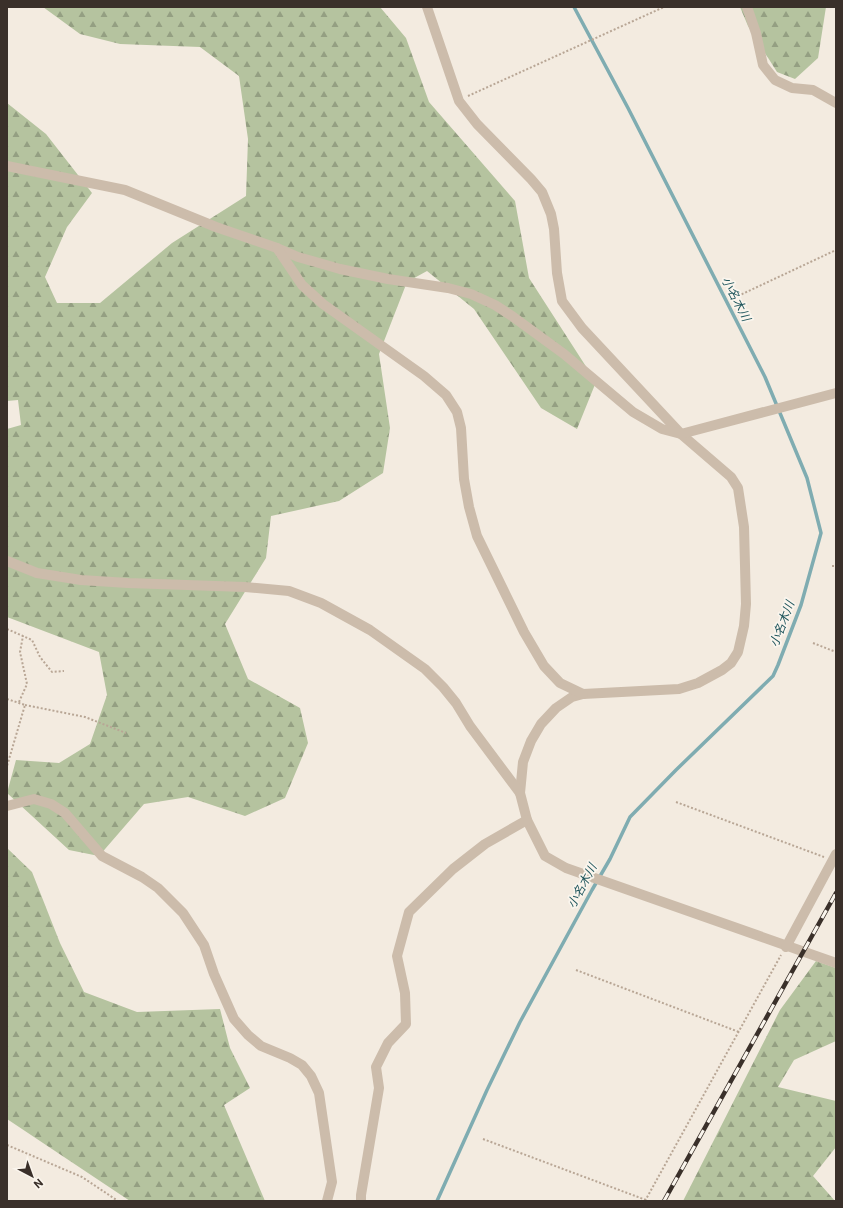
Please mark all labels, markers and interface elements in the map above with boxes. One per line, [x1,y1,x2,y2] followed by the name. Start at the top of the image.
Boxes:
[719,274,754,325] water label: 小名木川
[767,597,798,649] water label: 小名木川
[565,860,600,910] water label: 小名木川
[12,1156,52,1196] north arrow
[31,1176,45,1191] text: N

